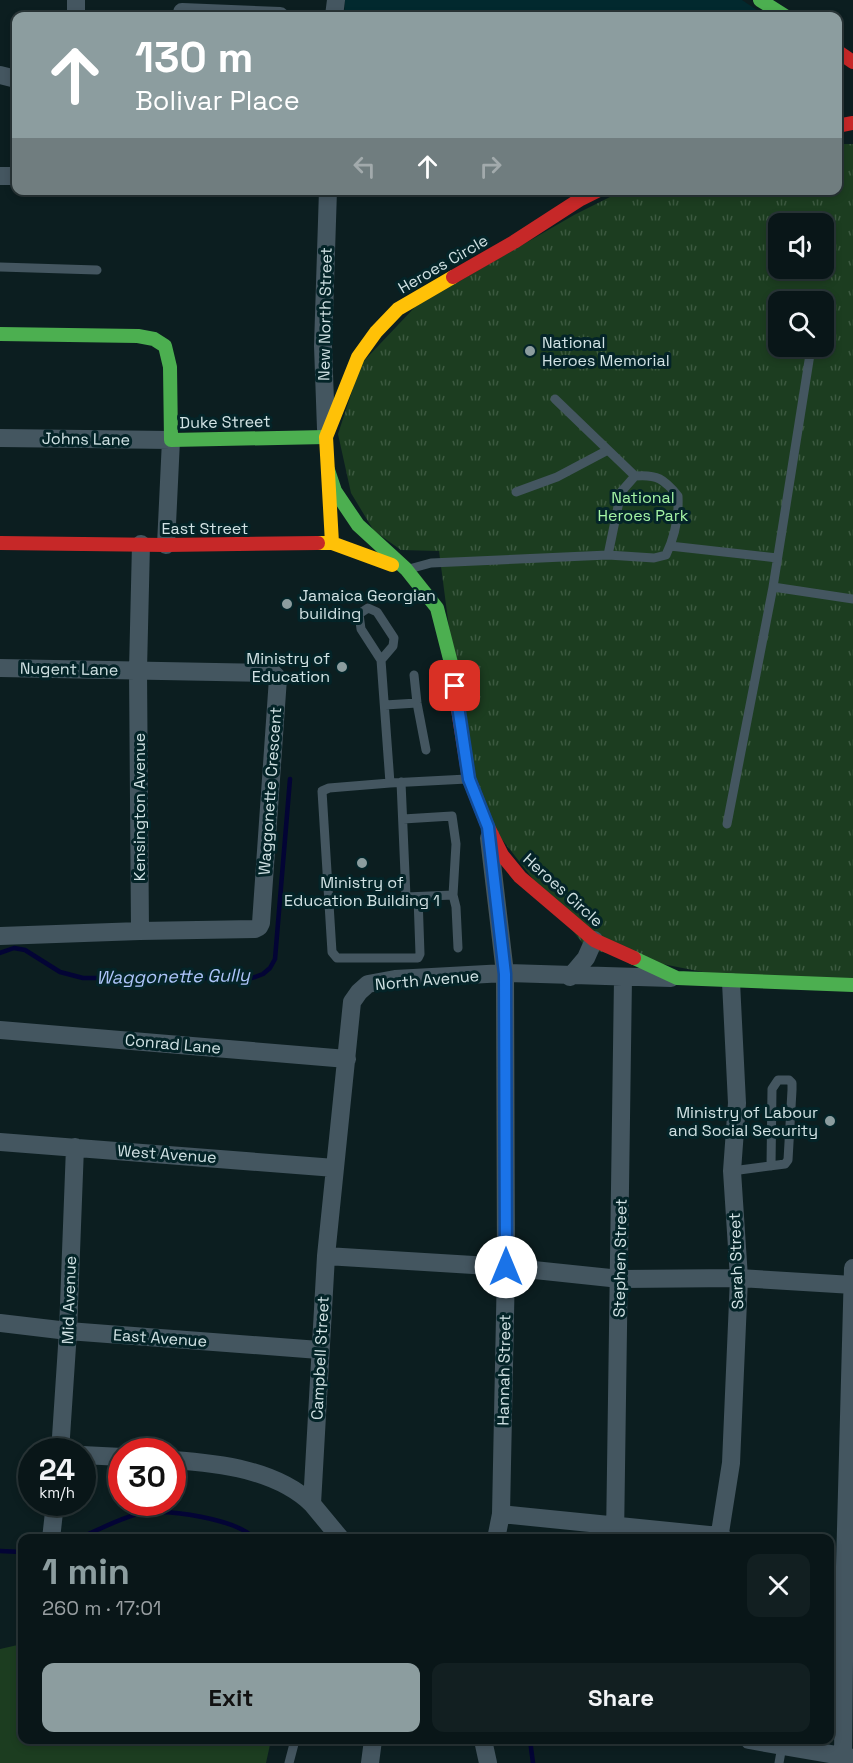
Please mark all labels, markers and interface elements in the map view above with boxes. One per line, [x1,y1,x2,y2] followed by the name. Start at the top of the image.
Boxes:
[135,31,253,84] text: 130 m
[36,36,114,114] icon: ahead
[135,83,300,118] text: Bolivar Place
[348,150,381,183] icon: left
[411,150,444,183] icon: ahead
[474,150,507,183] icon: right
[768,213,834,357] map controls
[768,213,834,279] button: sound
[394,230,492,298] street label: Heroes Circle
[313,247,337,381] street label: New North Street
[768,291,834,357] button: search
[542,332,670,371] place label: National Heroes Memorial
[523,344,537,358] marker: National Heroes Memorial
[179,411,271,433] street label: Duke Street
[42,428,130,450] street label: Johns Lane
[598,487,689,526] park label: National Heroes Park
[162,518,248,539] street label: East Street
[299,585,436,624] place label: Jamaica Georgian building
[280,597,294,611] marker: Jamaica Georgian building
[246,648,330,687] place label: Ministry of Education
[20,658,118,680] street label: Nugent Lane
[335,660,349,674] marker: Ministry of Education
[429,660,480,711] pin
[438,669,471,702] icon: arrive
[254,706,286,876] street label: Waggonette Crescent
[129,733,150,881] street label: Kensington Avenue
[519,849,607,931] street label: Heroes Circle
[355,856,369,870] marker: Ministry of Education Building 1
[284,872,440,911] place label: Ministry of Education Building 1
[96,963,251,989] water label: Waggonette Gully
[374,965,480,995] street label: North Avenue
[124,1029,222,1059] street label: Conrad Lane
[668,1102,818,1141] place label: Ministry of Labour and Social Security
[823,1114,837,1128] marker: Ministry of Labour and Social Security
[117,1140,217,1168] street label: West Avenue
[608,1198,632,1318] street label: Stephen Street
[724,1212,748,1310] street label: Sarah Street
[474,1235,538,1299] position arrow
[57,1255,81,1345] street label: Mid Avenue
[306,1295,334,1421] street label: Campbell Street
[493,1314,515,1426] street label: Hannah Street
[112,1324,208,1352] street label: East Avenue
[108,1438,186,1516] speed limit sign: 30
[39,1450,75,1489] text: 24
[39,1483,75,1502] text: km/h
[42,1549,130,1595] text: 1 min
[747,1554,810,1617] button: close
[42,1595,161,1621] text: 260 m · 17:01
[42,1663,420,1732] button: Exit
[432,1663,810,1732] button: Share

